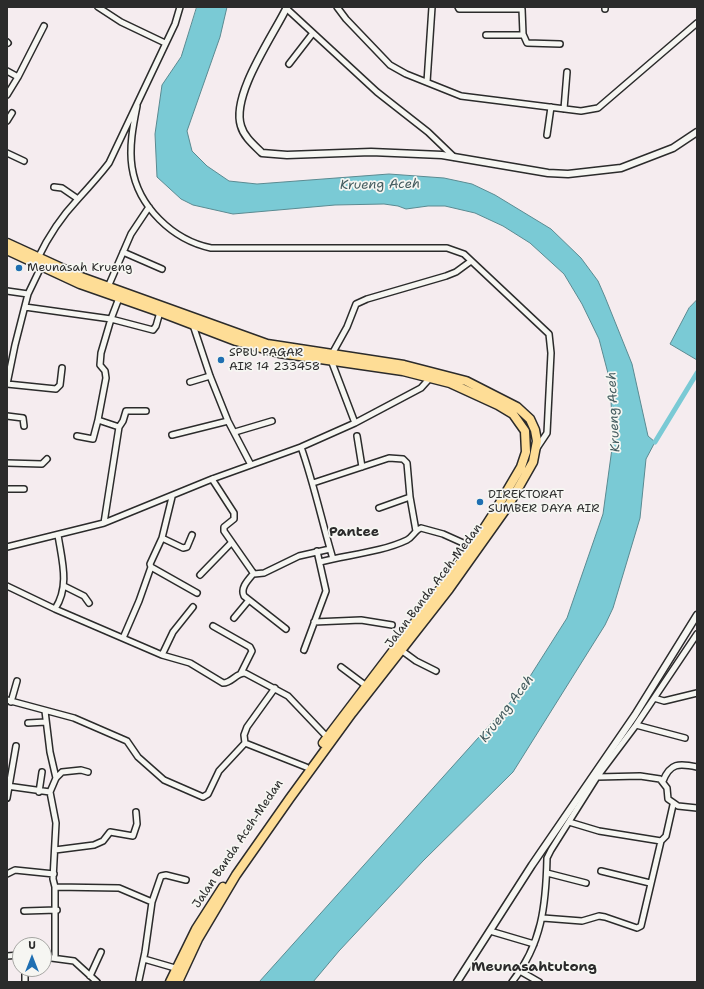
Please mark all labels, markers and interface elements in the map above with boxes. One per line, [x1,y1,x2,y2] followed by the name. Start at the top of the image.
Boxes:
[340,177,420,193] water label: Krueng Aceh
[27,261,132,275] place label: Meunasah Krueng
[14,263,24,273] marker: Meunasah Krueng
[229,346,320,374] place label: SPBU PAGAR AIR 14 233458
[216,355,226,365] marker: SPBU PAGAR AIR 14 233458
[604,371,624,453] water label: Krueng Aceh
[488,488,599,516] place label: DIREKTORAT SUMBER DAYA AIR
[475,497,485,507] marker: DIREKTORAT SUMBER DAYA AIR
[383,521,485,651] street label: Jalan Banda Aceh-Medan
[329,524,379,540] district label: Pantee
[477,672,537,746] water label: Krueng Aceh
[190,777,286,911] street label: Jalan Banda Aceh-Medan
[12,937,52,977] north arrow
[28,938,36,953] text: U
[471,959,597,975] district label: Meunasahtutong

